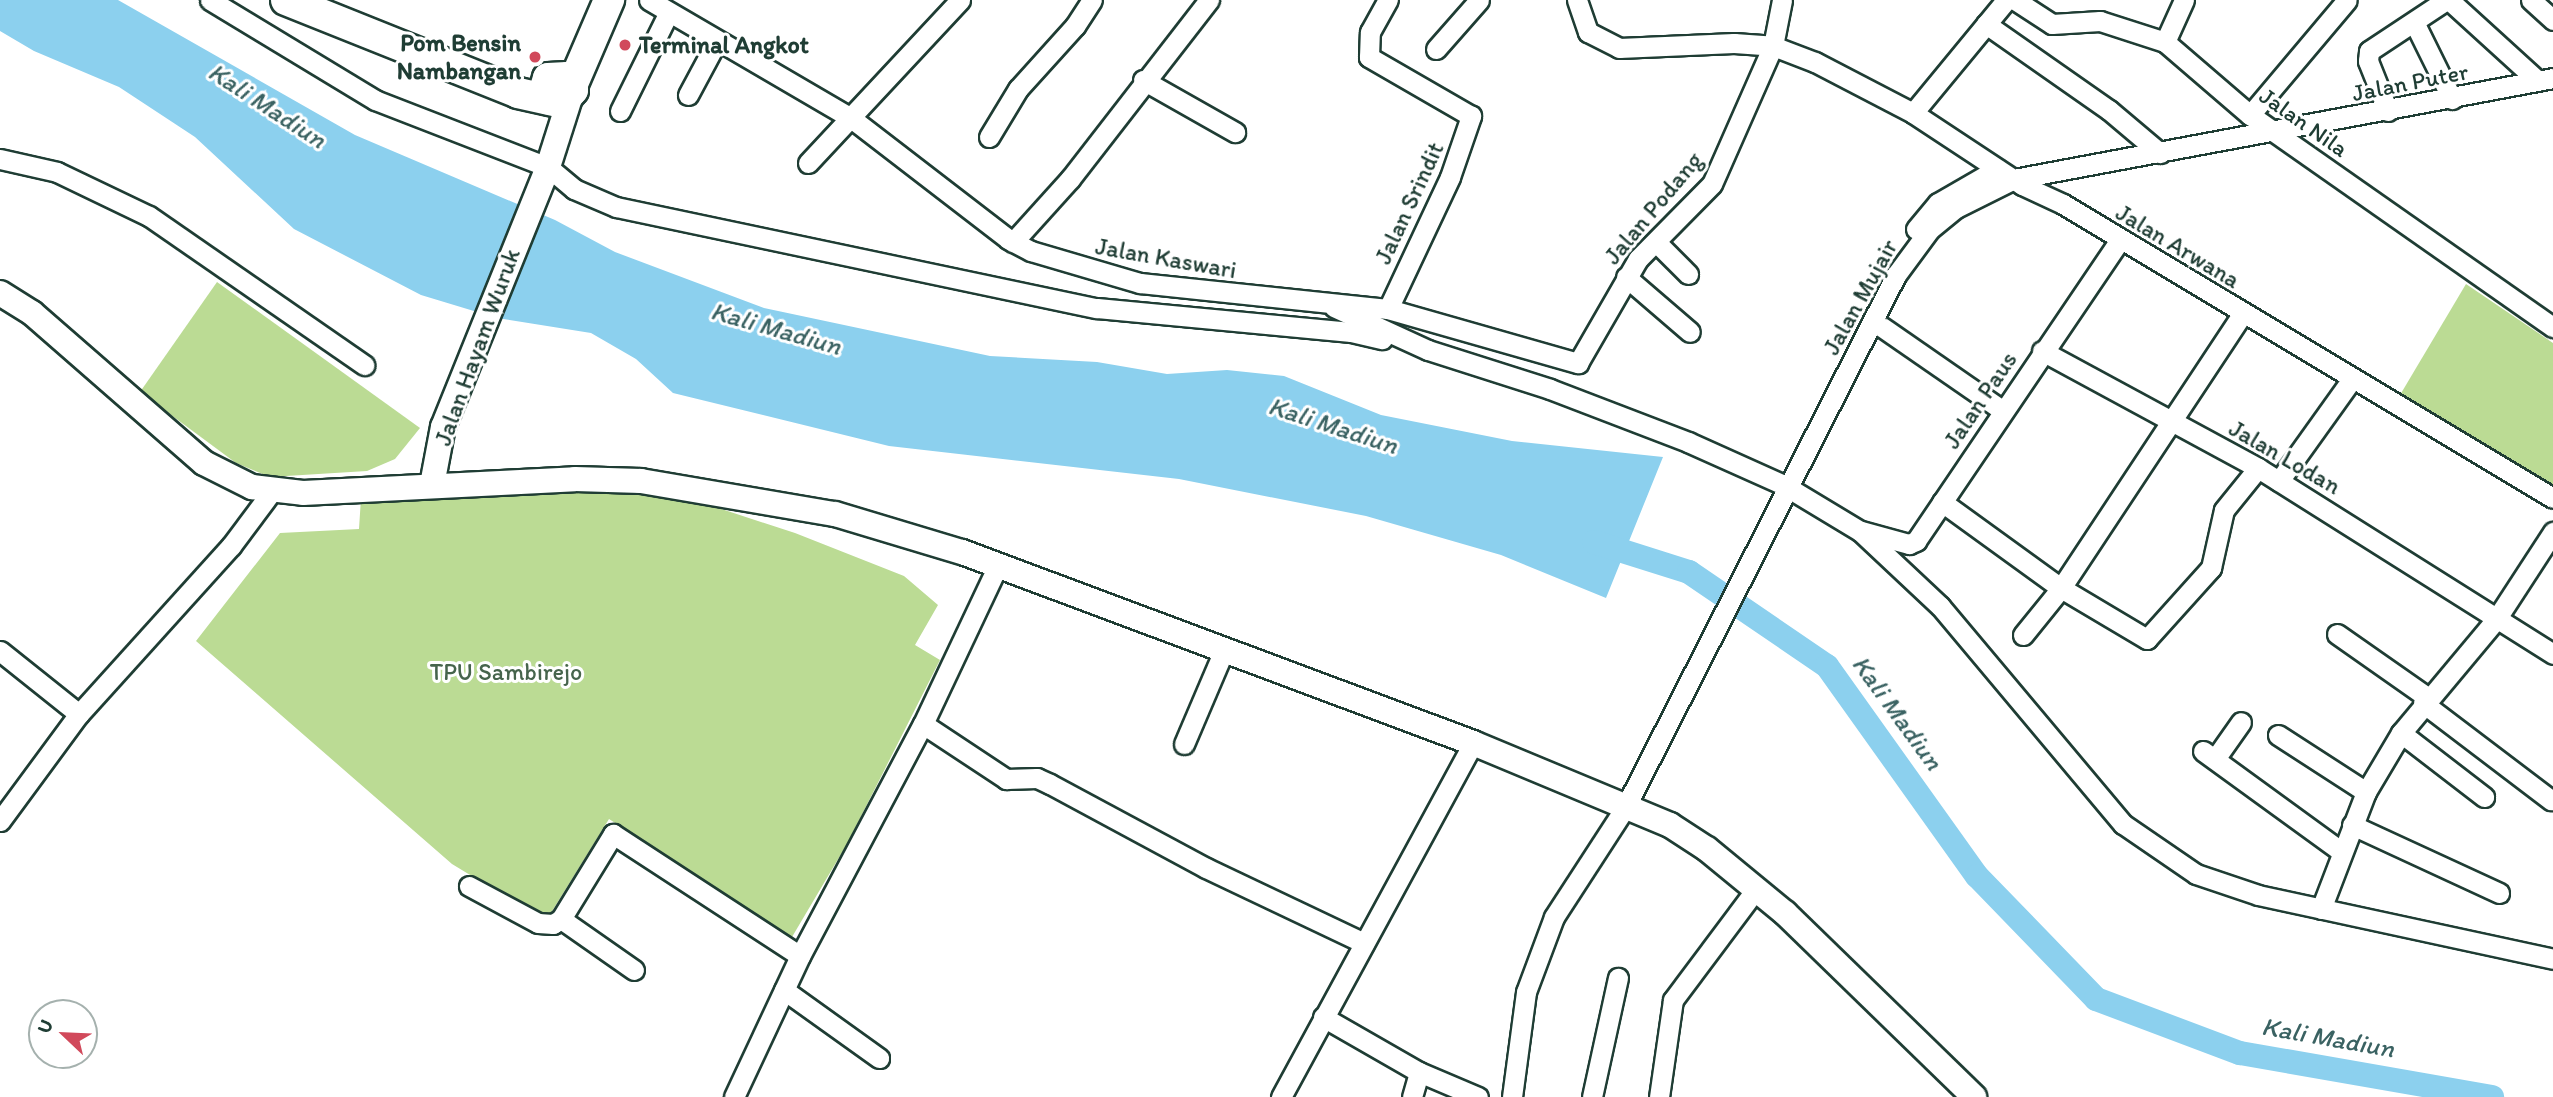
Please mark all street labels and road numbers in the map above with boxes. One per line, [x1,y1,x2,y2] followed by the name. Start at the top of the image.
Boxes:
[2350,57,2470,107] street label: Jalan Puter
[2254,81,2354,163] street label: Jalan Nila
[1368,138,1450,268] street label: Jalan Srindit
[1598,147,1708,269] street label: Jalan Podang
[2111,198,2245,294] street label: Jalan Arwana
[1093,231,1239,285] street label: Jalan Kaswari
[1817,235,1903,359] street label: Jalan Mujair
[428,245,526,449] street label: Jalan Hayam Wuruk
[1937,346,2023,454] street label: Jalan Paus
[2225,414,2345,500] street label: Jalan Lodan

